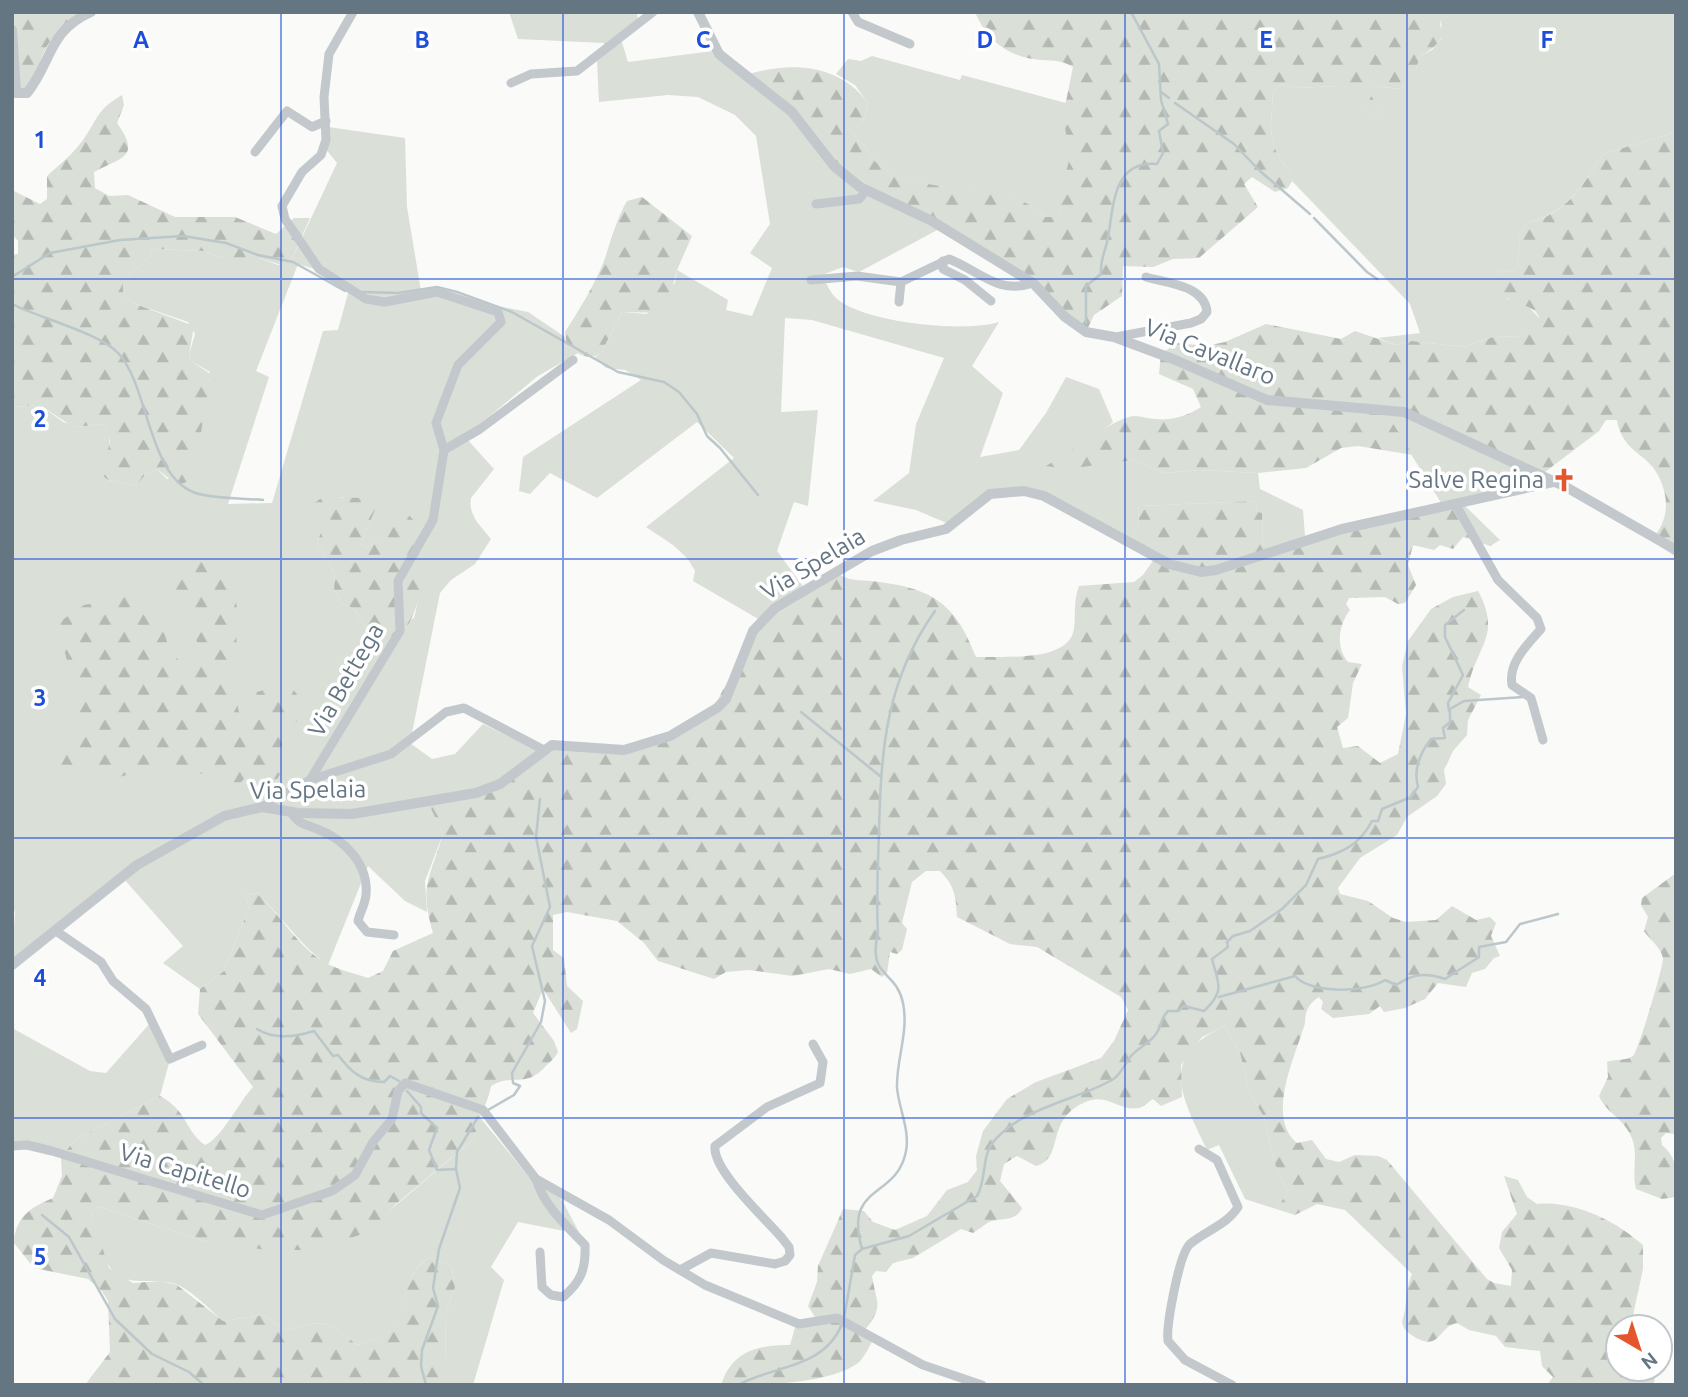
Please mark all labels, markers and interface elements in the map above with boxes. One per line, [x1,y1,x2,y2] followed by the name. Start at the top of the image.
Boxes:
[133,27,149,52] text: A
[414,27,430,52] text: B
[696,27,711,52] text: C
[977,27,993,52] text: D
[1259,27,1273,52] text: E
[1541,27,1554,52] text: F
[34,127,46,152] text: 1
[1141,313,1280,390] street label: Via Cavallaro
[34,406,46,431] text: 2
[1409,466,1544,493] place label: Salve Regina
[1550,466,1578,494] church icon: Salve Regina
[756,522,870,605] street label: Via Spelaia
[302,618,389,741] street label: Via Bettega
[34,685,46,710] text: 3
[250,775,366,804] street label: Via Spelaia
[34,965,47,990] text: 4
[116,1138,254,1203] street label: Via Capitello
[34,1244,46,1269] text: 5
[1604,1313,1674,1383] north arrow
[1637,1348,1662,1374] text: N

